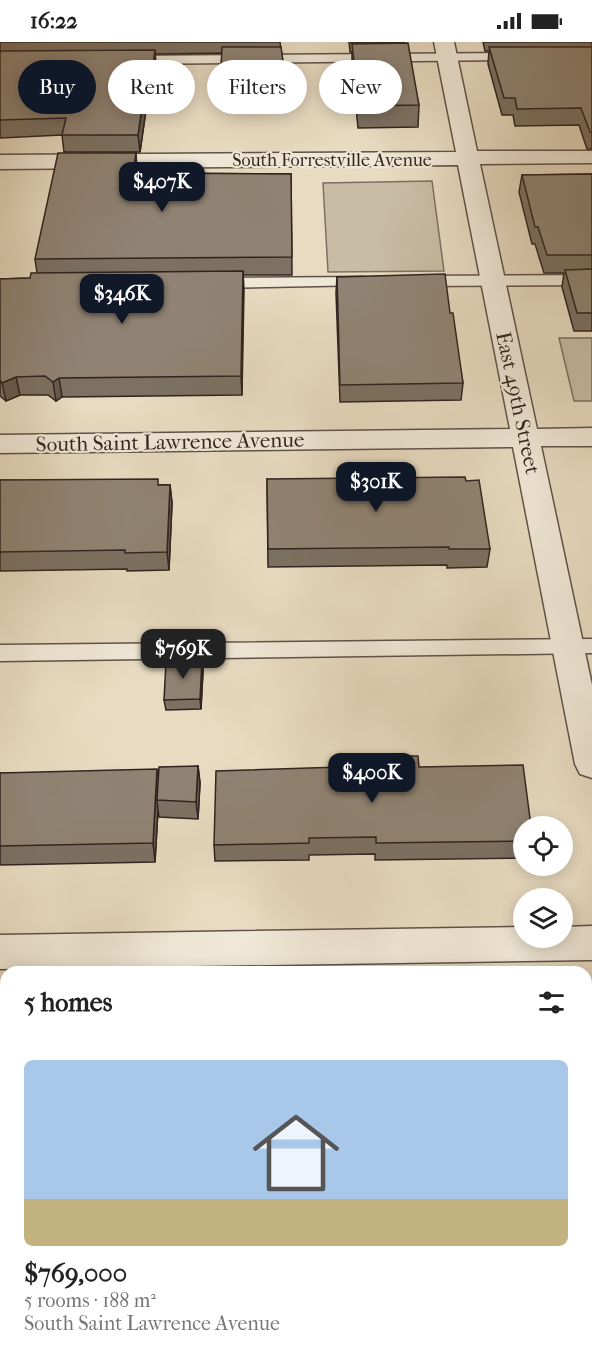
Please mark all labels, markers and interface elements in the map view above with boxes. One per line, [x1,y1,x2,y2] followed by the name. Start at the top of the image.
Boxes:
[30,8,78,34] text: 16:22
[18,60,96,114] chip: Buy
[108,60,195,114] chip: Rent
[207,60,307,114] chip: Filters
[319,60,402,114] chip: New
[232,150,432,171] street label: South Forrestville Avenue
[120,162,204,213] pin: $407K
[133,170,191,193] text: $407K
[80,274,164,325] pin: $346K
[94,282,150,305] text: $346K
[491,330,545,477] street label: East 49th Street
[36,428,304,456] street label: South Saint Lawrence Avenue
[334,462,418,513] pin: $301K
[350,470,402,493] text: $301K
[141,629,225,680] pin: $769K
[155,637,211,660] text: $769K
[330,753,414,804] pin: $400K
[342,761,402,784] text: $400K
[513,816,573,948] map controls
[513,816,573,876] button: locate
[513,888,573,948] button: layers
[535,986,568,1019] icon: filters
[24,987,112,1018] text: 5 homes
[242,1099,350,1207] icon: home
[24,1258,127,1289] text: $769,000
[24,1289,156,1312] text: 5 rooms · 188 m²
[24,1312,280,1335] text: South Saint Lawrence Avenue

